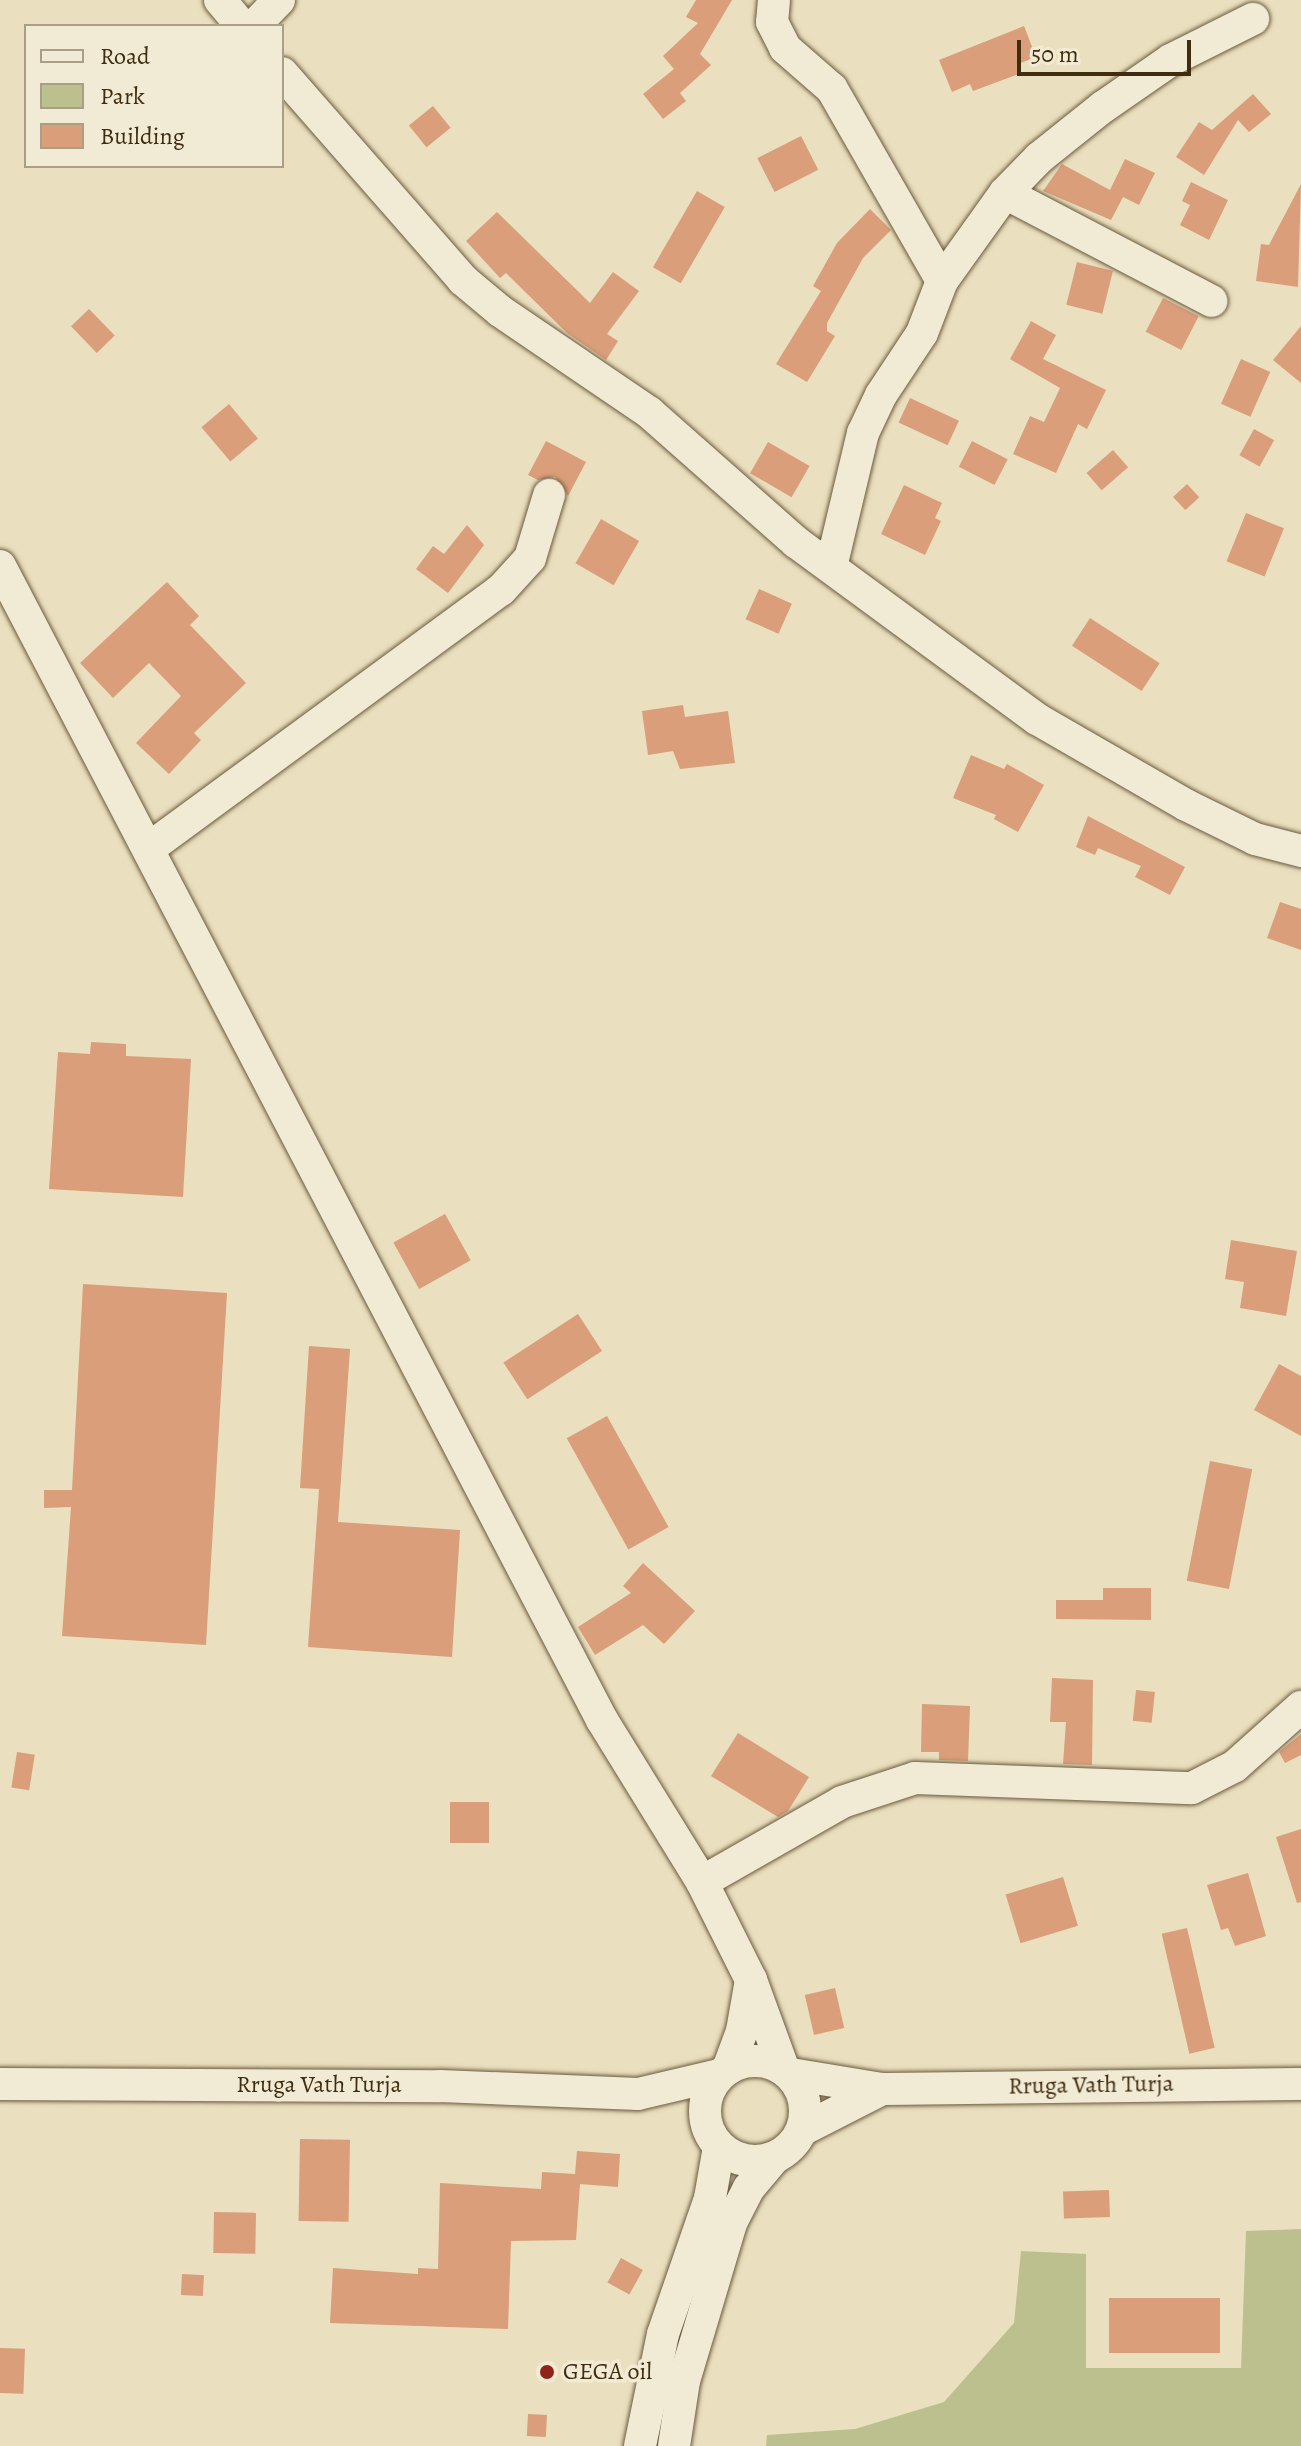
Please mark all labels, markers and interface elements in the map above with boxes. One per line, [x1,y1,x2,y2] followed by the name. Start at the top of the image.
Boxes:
[24,24,284,168] legend
[1021,24,1195,74] scale bar
[1031,38,1079,70] text: 50 m
[100,40,150,72] text: Road
[100,80,145,112] text: Park
[100,120,185,152] text: Building
[1008,2069,1174,2101] street label: Rruga Vath Turja
[236,2071,402,2099] street label: Rruga Vath Turja
[563,2358,652,2386] place label: GEGA oil
[538,2363,556,2381] marker: GEGA oil

